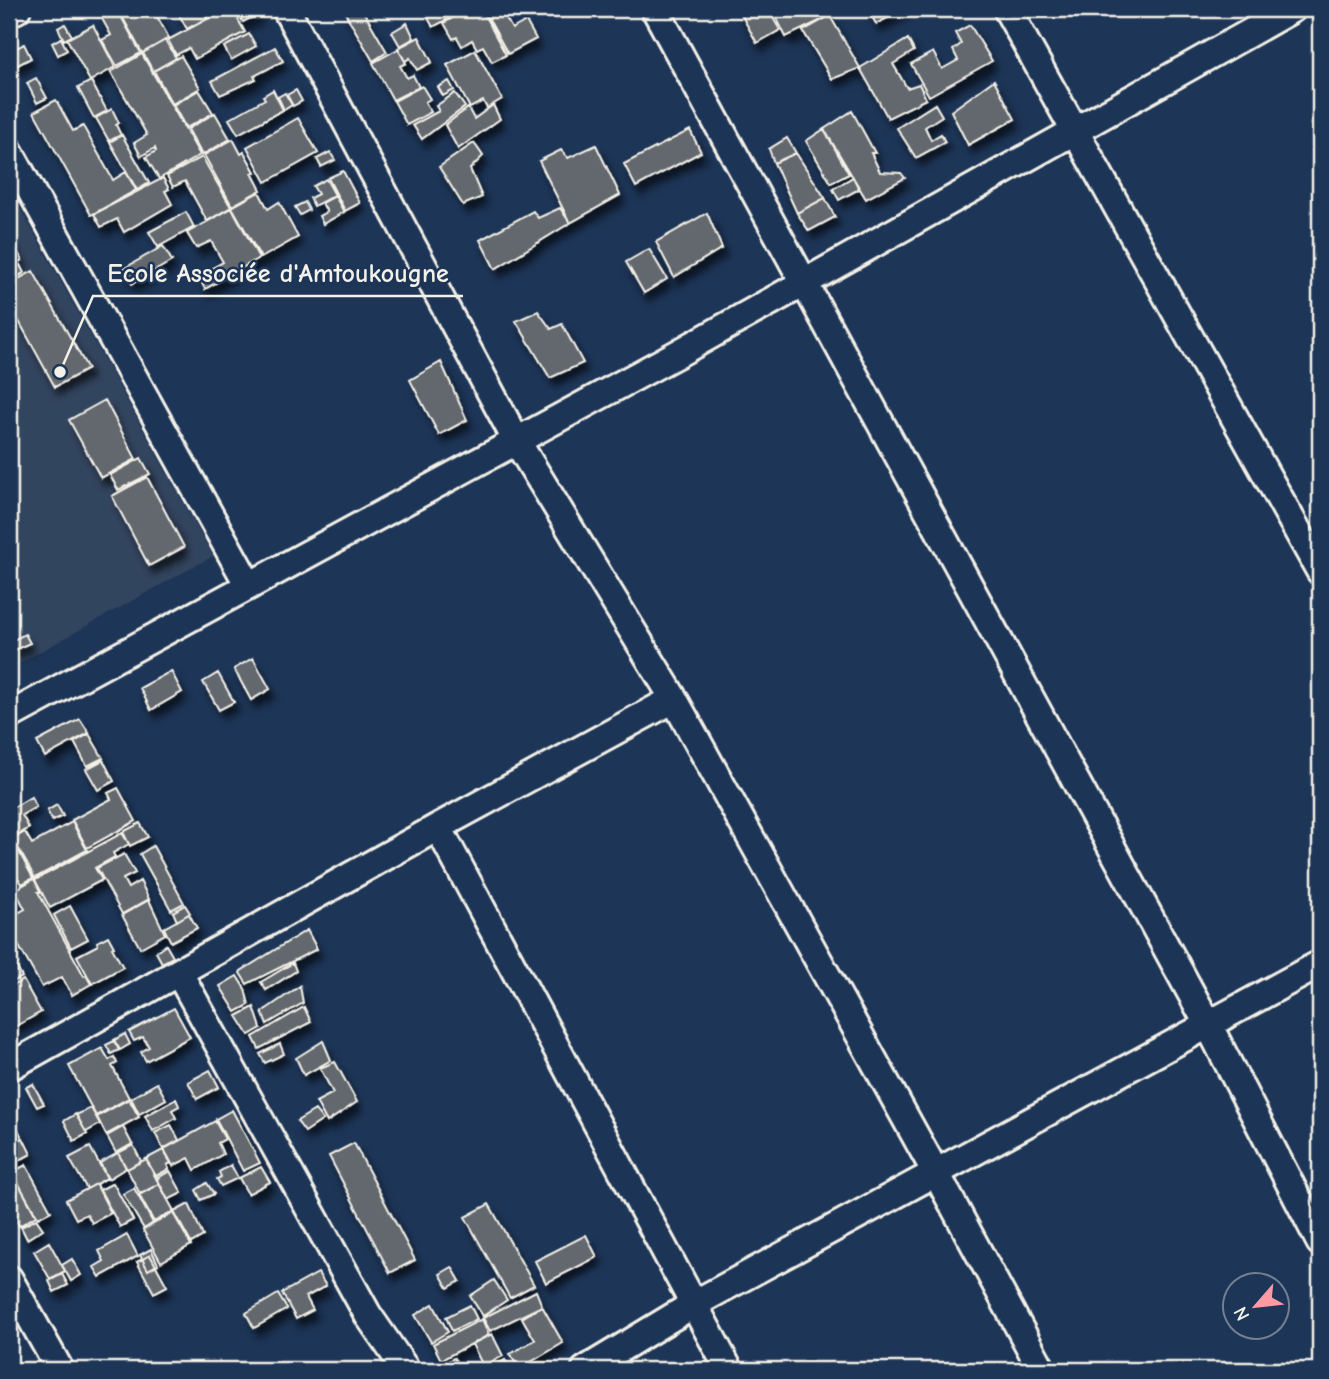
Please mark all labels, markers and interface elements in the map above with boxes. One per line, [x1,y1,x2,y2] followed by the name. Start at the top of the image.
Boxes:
[93,249,463,296] callout: Ecole Associée d'Amtoukougne
[107,259,449,289] text: Ecole Associée d'Amtoukougne
[1220,1270,1290,1340] north arrow
[1229,1303,1254,1324] text: N

